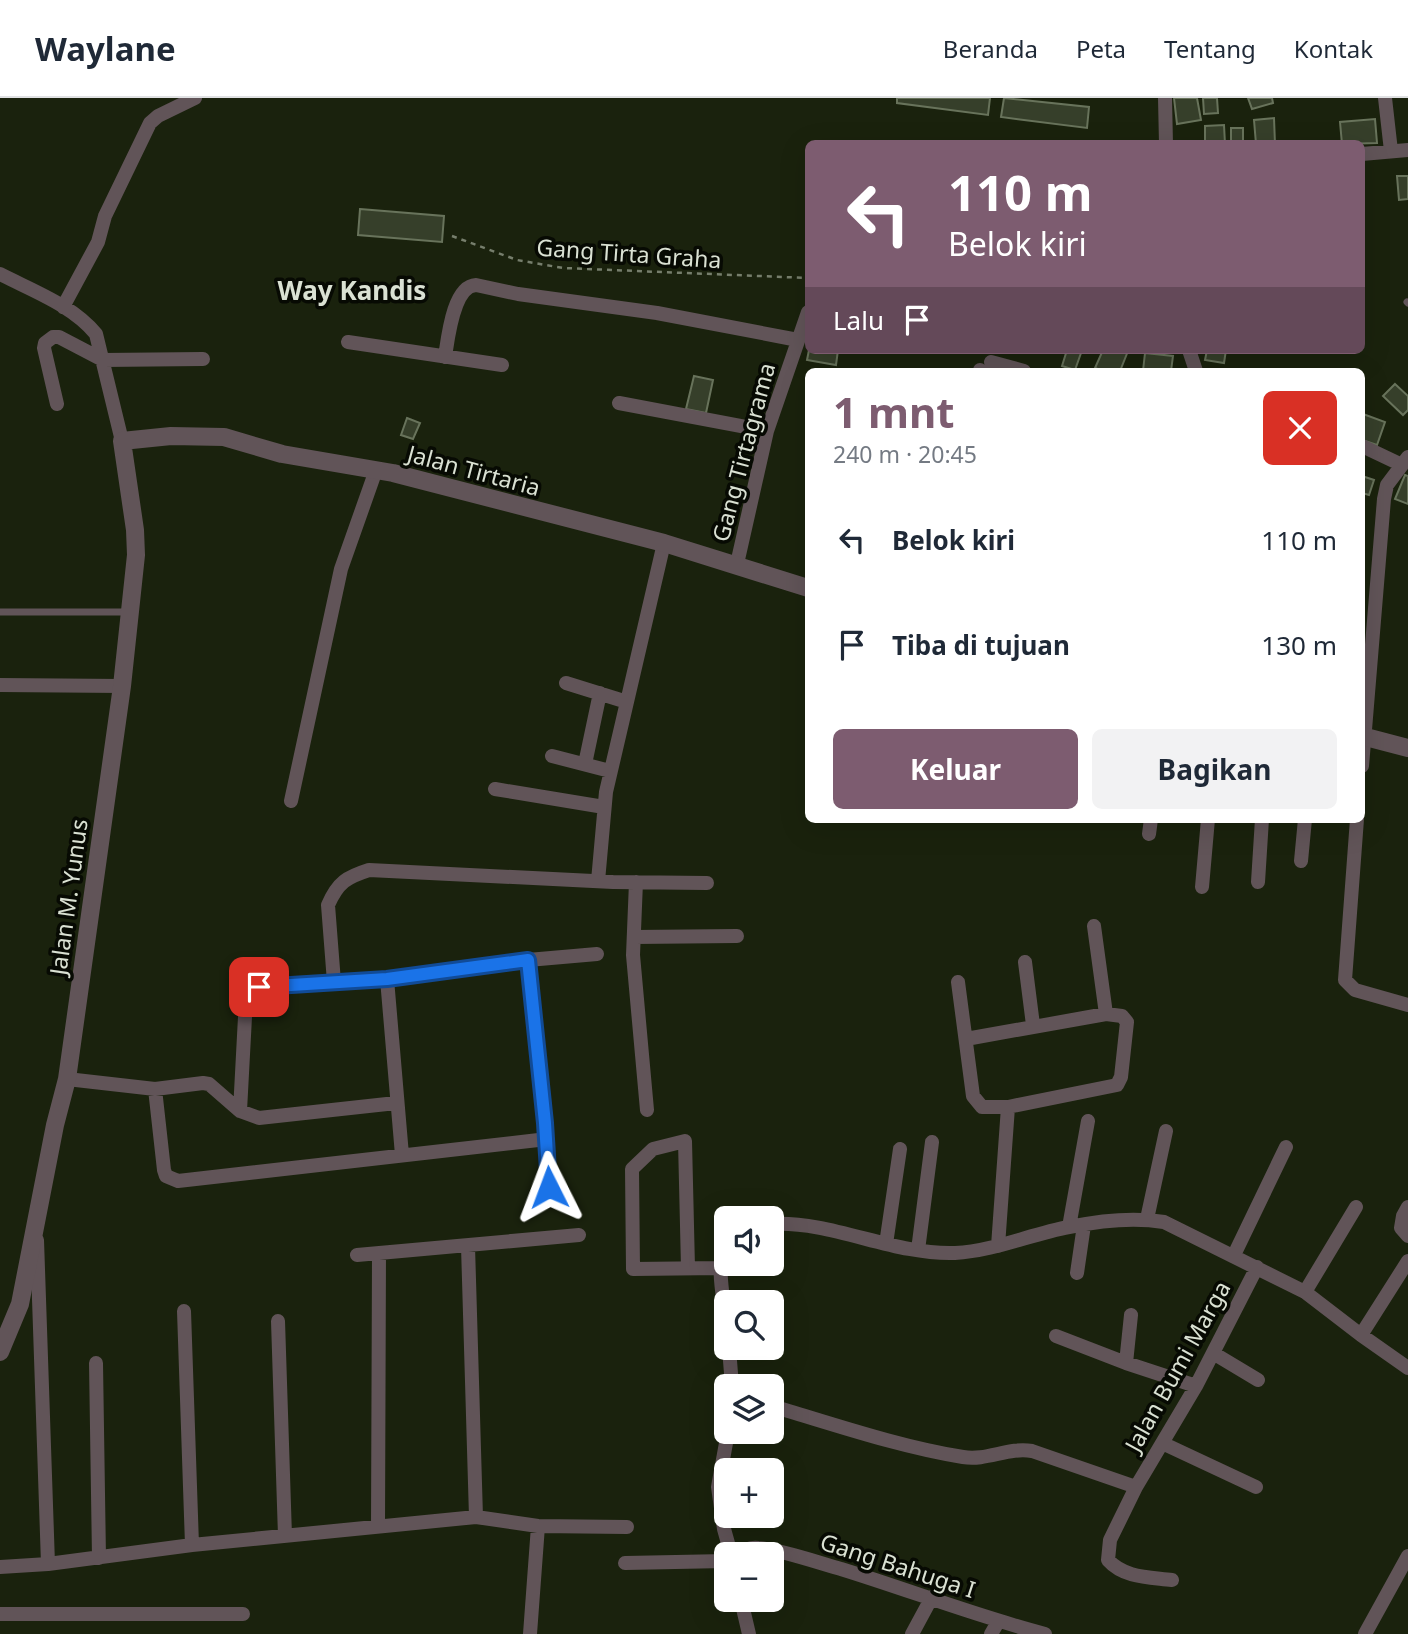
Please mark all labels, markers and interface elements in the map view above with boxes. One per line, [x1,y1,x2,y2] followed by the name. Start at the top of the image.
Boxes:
[35,26,176,71] text: Waylane
[943,32,1038,65] text: Beranda
[1076,32,1126,65] text: Peta
[1164,32,1256,65] text: Tentang
[1294,32,1373,65] text: Kontak
[948,159,1093,225] text: 110 m
[833,168,924,259] icon: left
[948,222,1087,265] text: Belok kiri
[536,231,722,275] street label: Gang Tirta Graha
[278,272,426,308] district label: Way Kandis
[898,301,936,339] icon: arrive
[833,302,884,338] text: Lalu
[704,359,782,545] street label: Gang Tirtagrama
[833,383,954,440] text: 1 mnt
[1263,391,1337,465] button: close
[402,436,544,503] street label: Jalan Tirtaria
[833,438,977,470] text: 240 m · 20:45
[833,521,871,559] icon: left
[892,522,1015,558] text: Belok kiri
[1261,522,1337,558] text: 110 m
[833,626,871,664] icon: arrive
[892,627,1070,663] text: Tiba di tujuan
[1261,627,1337,663] text: 130 m
[833,729,1078,809] button: Keluar
[1092,729,1337,809] button: Bagikan
[41,817,95,979] street label: Jalan M. Yunus
[229,957,289,1017] pin
[240,968,278,1006] icon: arrive
[512,1150,586,1224] position arrow
[714,1206,784,1612] map controls
[714,1206,784,1276] button: sound
[1116,1275,1237,1459] street label: Jalan Bumi Marga
[714,1290,784,1360] button: search
[714,1374,784,1444] button: layers
[714,1458,784,1528] button: +
[816,1525,980,1605] street label: Gang Bahuga I
[714,1542,784,1612] button: −

